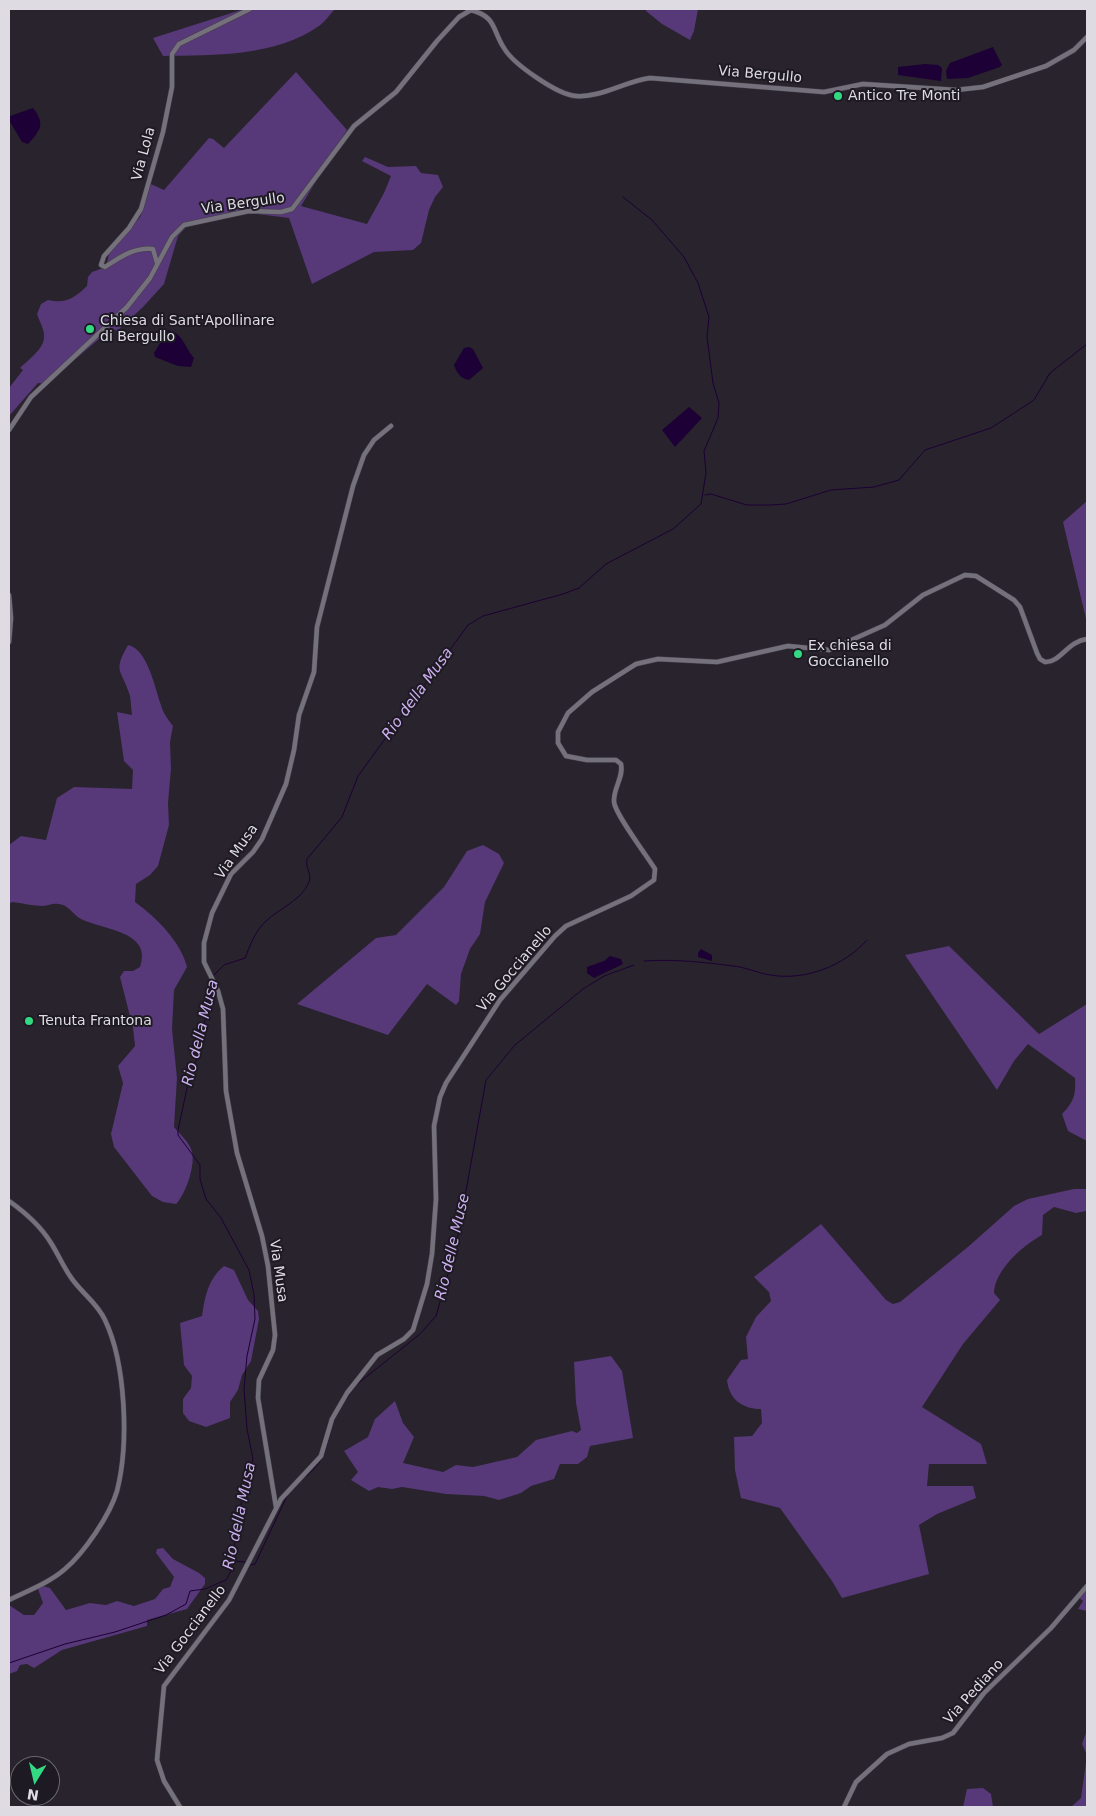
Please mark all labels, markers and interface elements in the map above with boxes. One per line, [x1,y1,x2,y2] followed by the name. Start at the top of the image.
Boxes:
[717,63,803,87] street label: Via Bergullo
[848,88,960,104] place label: Antico Tre Monti
[832,90,844,102] marker: Antico Tre Monti
[129,125,159,183] street label: Via Lola
[200,190,286,218] street label: Via Bergullo
[100,313,275,346] place label: Chiesa di Sant'Apollinare di Bergullo
[84,323,96,335] marker: Chiesa di Sant'Apollinare di Bergullo
[808,638,892,670] place label: Ex chiesa di Goccianello
[379,645,457,743] water label: Rio della Musa
[792,648,804,660] marker: Ex chiesa di Goccianello
[212,821,262,883] street label: Via Musa
[474,923,556,1015] street label: Via Goccianello
[179,978,223,1088] water label: Rio della Musa
[39,1013,152,1029] place label: Tenuta Frantona
[23,1015,35,1027] marker: Tenuta Frantona
[432,1192,474,1302] water label: Rio delle Muse
[265,1239,291,1303] street label: Via Musa
[220,1461,260,1571] water label: Rio della Musa
[152,1582,230,1678] street label: Via Goccianello
[940,1656,1008,1728] street label: Via Pediano
[10,1756,60,1806] north arrow
[26,1786,40,1804] text: N

